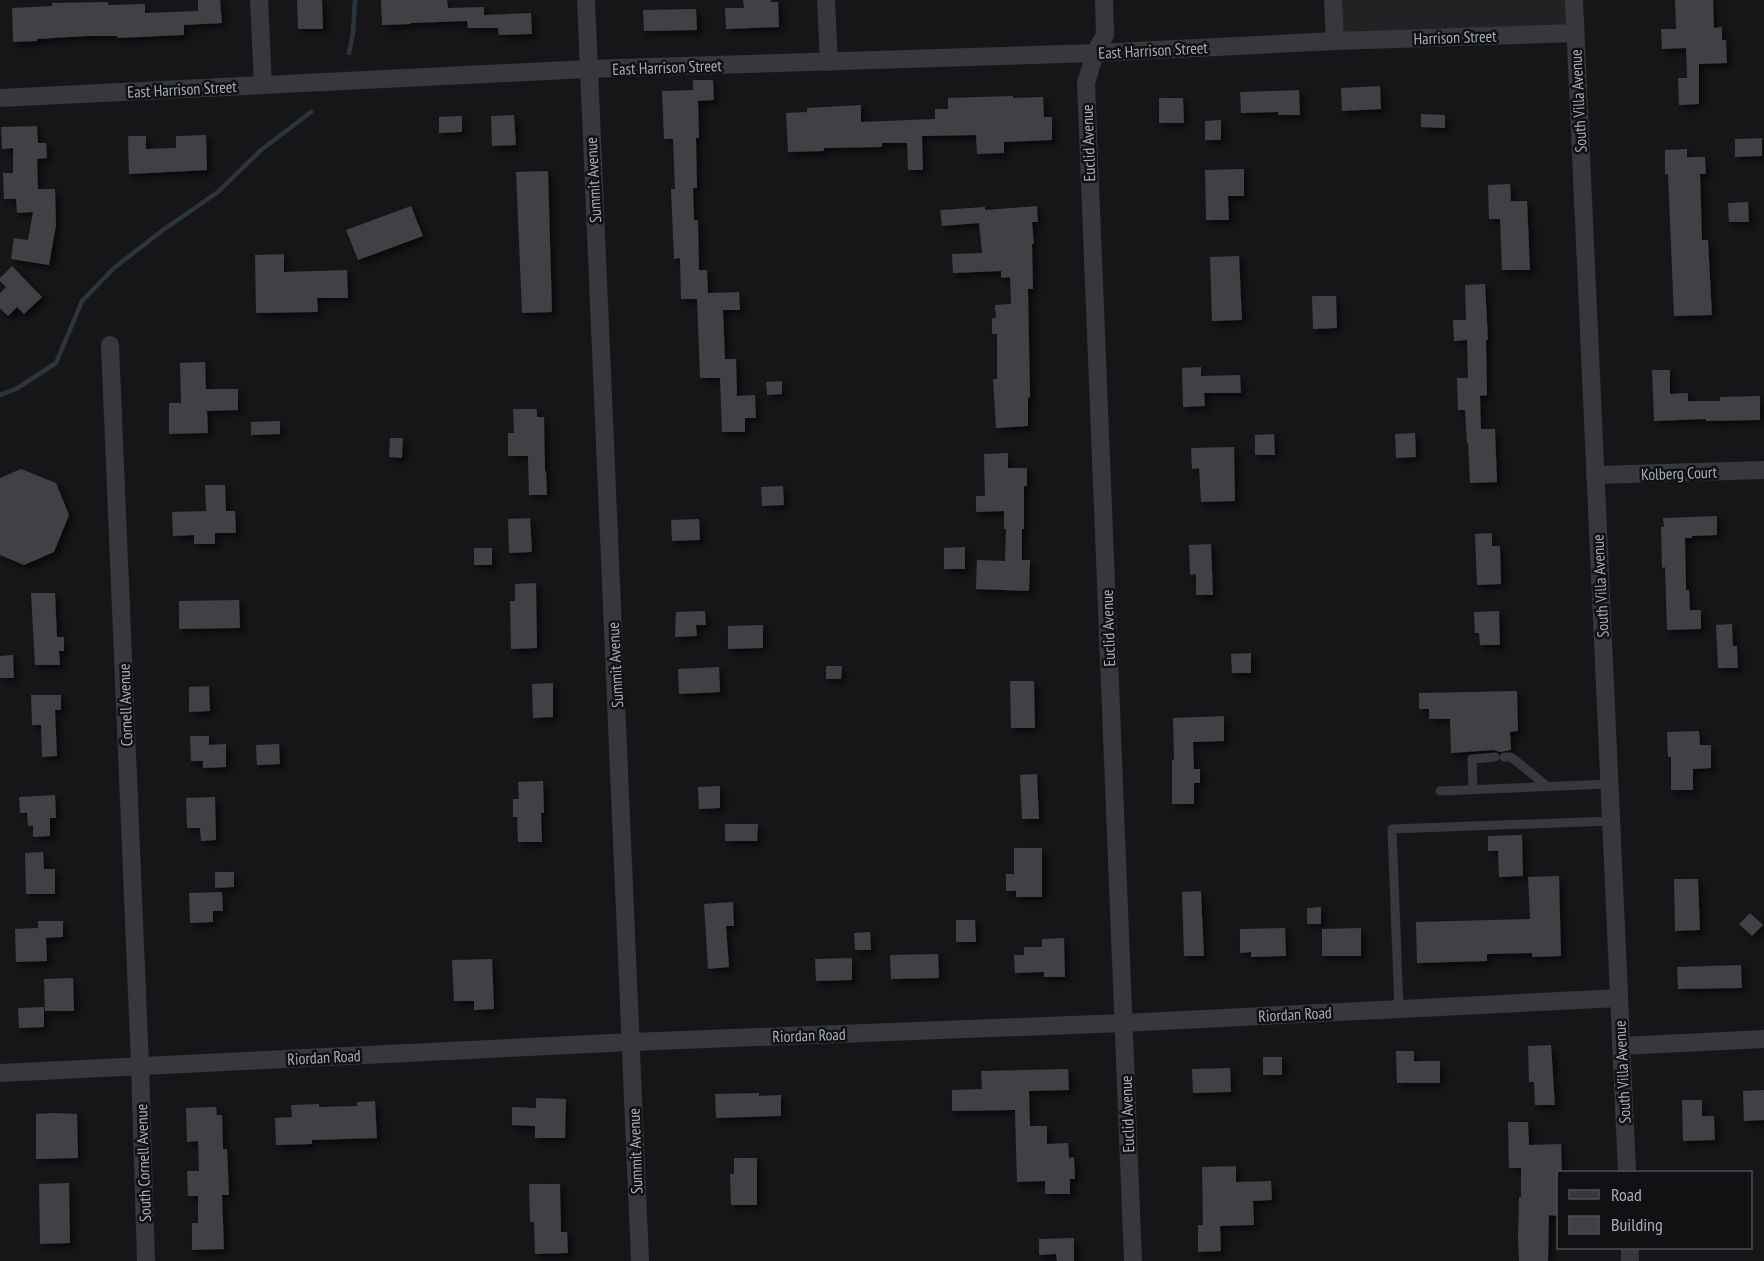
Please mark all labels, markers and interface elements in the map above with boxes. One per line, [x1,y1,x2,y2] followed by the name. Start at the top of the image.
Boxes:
[1413,26,1497,48] street label: Harrison Street
[1098,37,1209,63] street label: East Harrison Street
[1565,49,1591,153] street label: South Villa Avenue
[612,55,723,79] street label: East Harrison Street
[127,76,238,102] street label: East Harrison Street
[1077,104,1099,182] street label: Euclid Avenue
[581,137,605,223] street label: Summit Avenue
[1641,462,1718,484] street label: Kolberg Court
[1587,534,1613,638] street label: South Villa Avenue
[1097,589,1119,667] street label: Euclid Avenue
[603,622,627,708] street label: Summit Avenue
[114,663,136,747] street label: Cornell Avenue
[1258,1002,1332,1026] street label: Riordan Road
[1609,1020,1635,1124] street label: South Villa Avenue
[772,1024,846,1046] street label: Riordan Road
[287,1045,361,1069] street label: Riordan Road
[1116,1075,1138,1153] street label: Euclid Avenue
[131,1104,155,1222] street label: South Cornell Avenue
[624,1108,646,1194] street label: Summit Avenue
[1557,1171,1752,1249] legend
[1611,1183,1642,1206] text: Road
[1611,1213,1663,1236] text: Building

